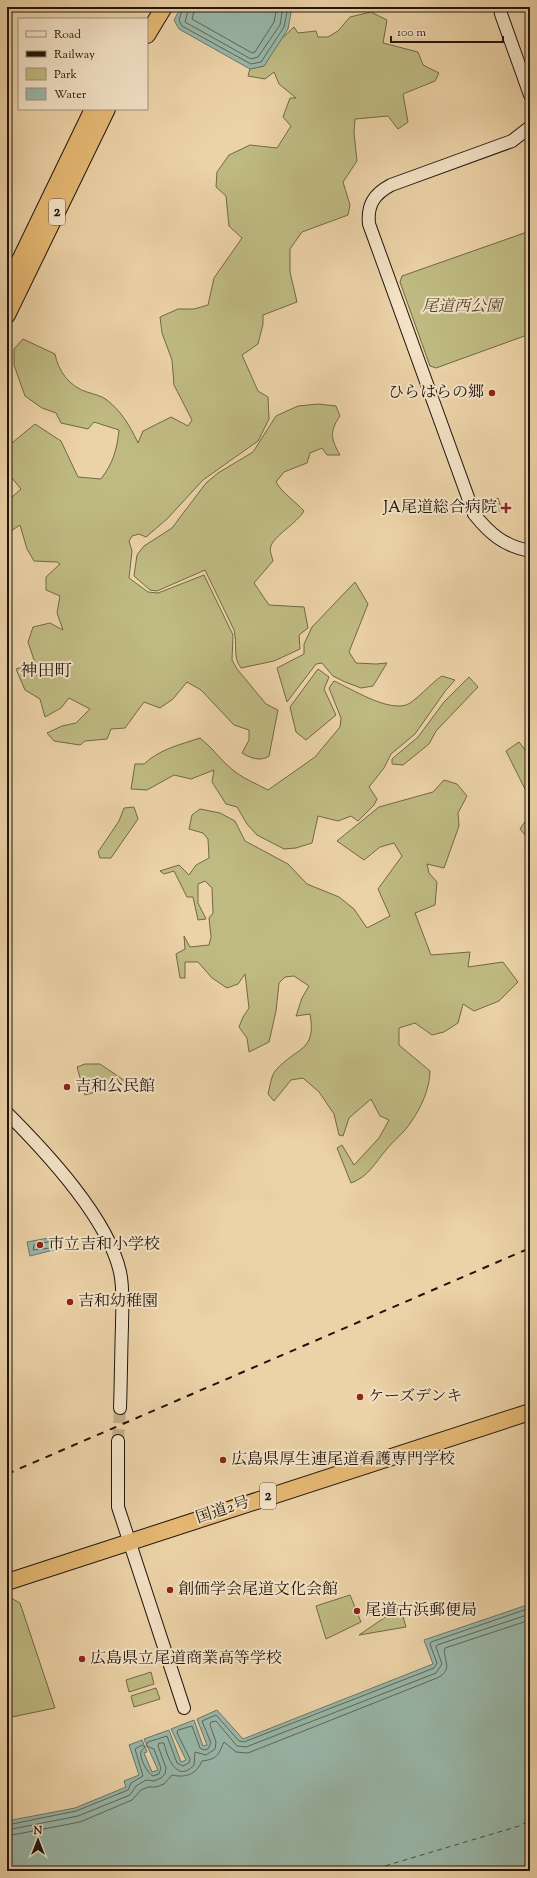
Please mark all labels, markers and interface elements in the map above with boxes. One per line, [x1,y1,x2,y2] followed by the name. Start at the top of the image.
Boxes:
[18,18,148,110] legend
[391,18,503,44] scale bar
[397,24,426,42] text: 100 m
[54,26,81,44] text: Road
[54,46,95,64] text: Railway
[54,66,77,84] text: Park
[54,86,87,104] text: Water
[49,199,65,225] road number: 2
[422,296,505,319] park label: 尾道西公園
[388,382,484,405] place label: ひらはらの郷
[487,388,497,398] marker: ひらはらの郷
[382,497,497,520] place label: JA尾道総合病院
[500,502,512,514] marker: JA尾道総合病院
[21,660,72,684] district label: 神田町
[75,1076,155,1099] place label: 吉和公民館
[62,1082,72,1092] marker: 吉和公民館
[48,1234,160,1257] place label: 市立吉和小学校
[35,1240,45,1250] marker: 市立吉和小学校
[78,1291,158,1314] place label: 吉和幼稚園
[65,1297,75,1307] marker: 吉和幼稚園
[368,1386,463,1409] place label: ケーズデンキ
[355,1392,365,1402] marker: ケーズデンキ
[231,1449,455,1472] place label: 広島県厚生連尾道看護専門学校
[218,1455,228,1465] marker: 広島県厚生連尾道看護専門学校
[260,1483,276,1509] road number: 2
[193,1491,253,1531] street label: 国道2号
[178,1579,338,1602] place label: 創価学会尾道文化会館
[165,1585,175,1595] marker: 創価学会尾道文化会館
[365,1600,477,1623] place label: 尾道古浜郵便局
[352,1606,362,1616] marker: 尾道古浜郵便局
[90,1648,282,1671] place label: 広島県立尾道商業高等学校
[77,1654,87,1664] marker: 広島県立尾道商業高等学校
[18,1820,58,1860] north arrow
[33,1823,43,1839] text: N

